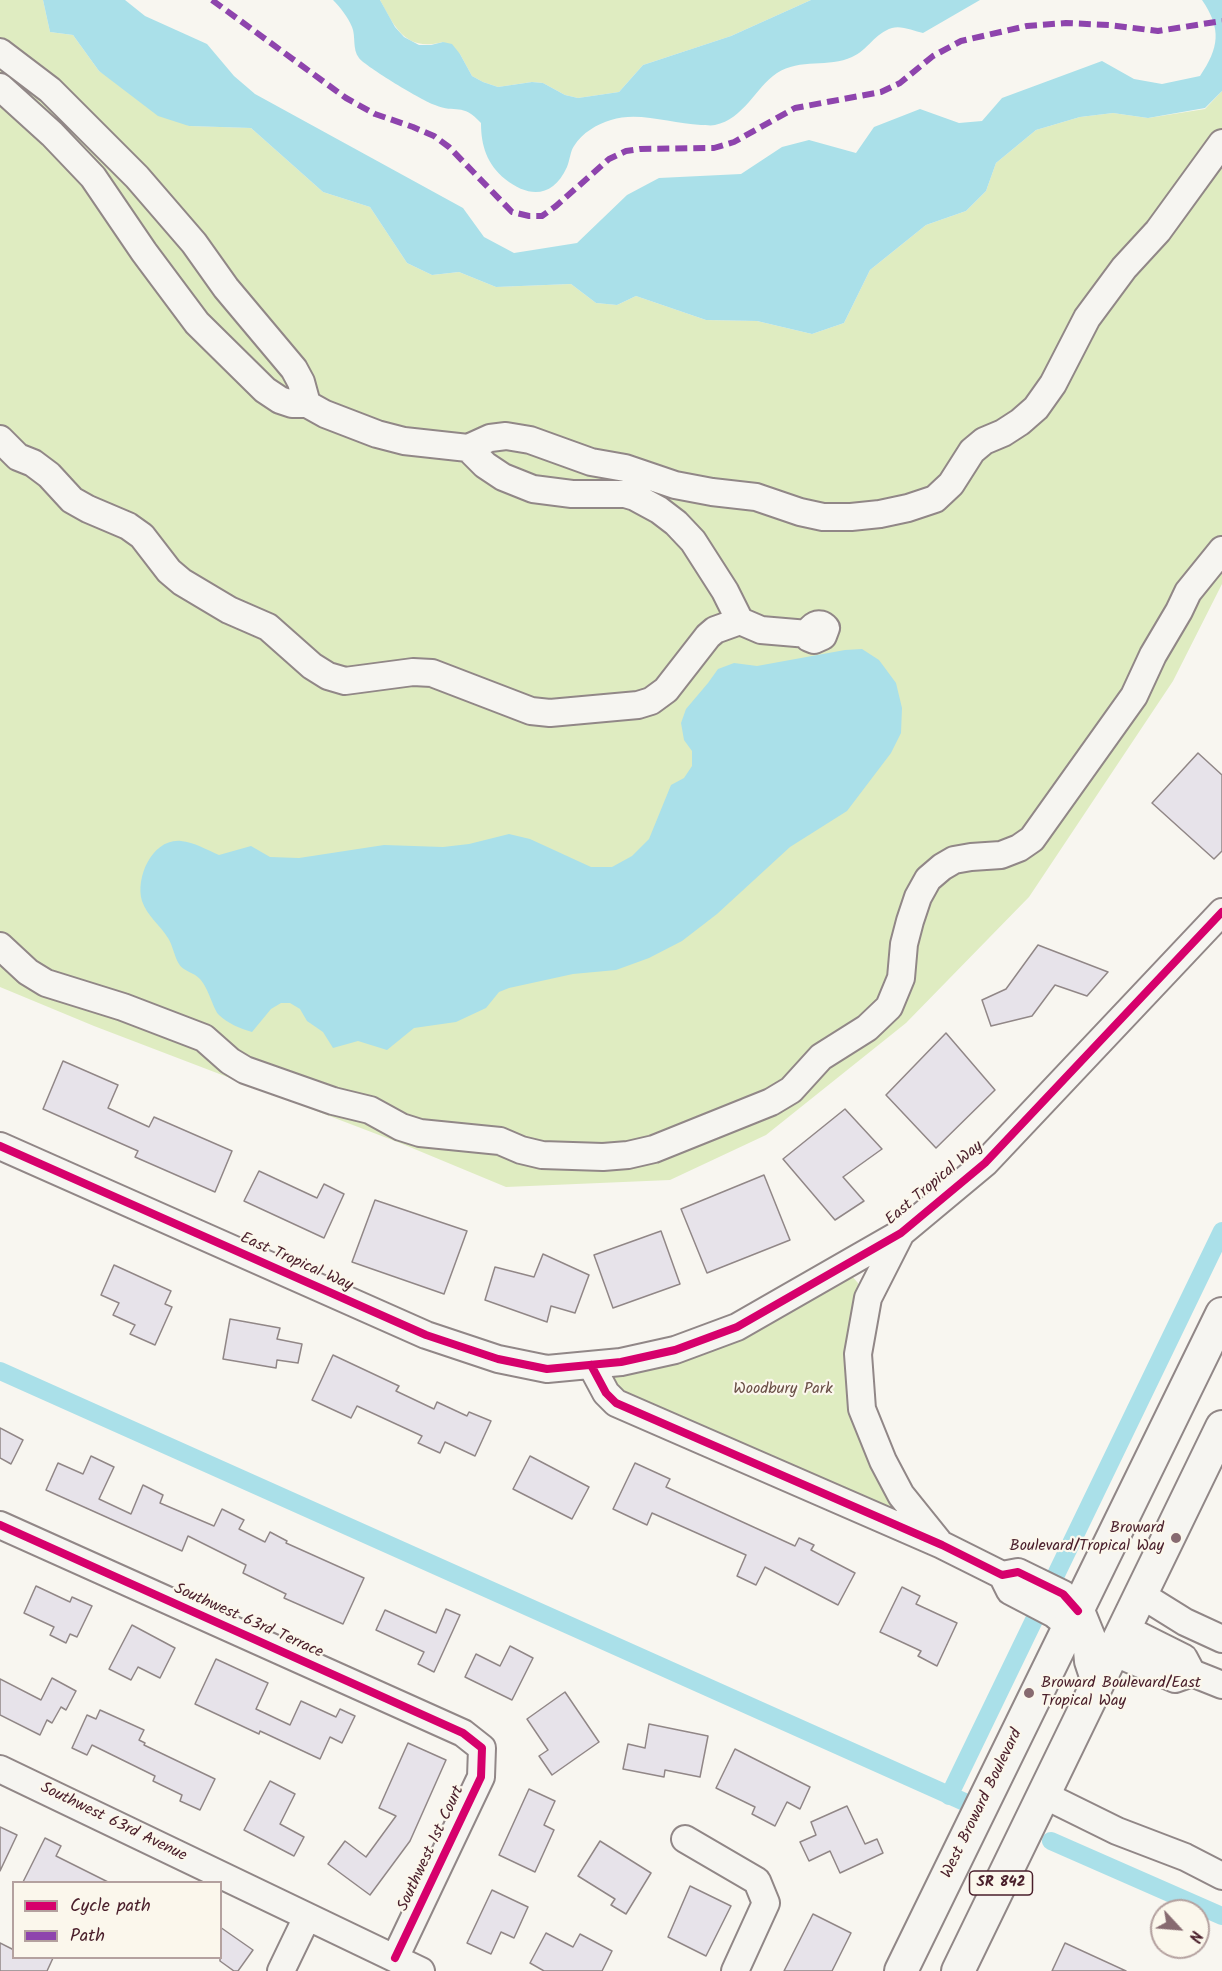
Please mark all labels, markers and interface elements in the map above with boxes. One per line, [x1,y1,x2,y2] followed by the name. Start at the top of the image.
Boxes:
[882,1138,988,1230] street label: East Tropical Way
[237,1230,355,1296] street label: East Tropical Way
[733,1380,833,1400] park label: Woodbury Park
[1010,1519,1164,1557] place label: Broward Boulevard/Tropical Way
[1169,1531,1183,1545] marker: Broward Boulevard/Tropical Way
[170,1580,326,1664] street label: Southwest 63rd Terrace
[1041,1674,1201,1712] place label: Broward Boulevard/East Tropical Way
[1022,1686,1036,1700] marker: Broward Boulevard/East Tropical Way
[939,1726,1027,1882] street label: West Broward Boulevard
[37,1779,189,1867] street label: Southwest 63rd Avenue
[395,1783,469,1915] street label: Southwest 1st Court
[970,1871,1032,1895] road number: SR 842
[12,1881,222,1959] legend
[70,1892,151,1921] text: Cycle path
[1150,1899,1210,1959] north arrow
[70,1922,105,1951] text: Path
[1181,1926,1208,1946] text: N

